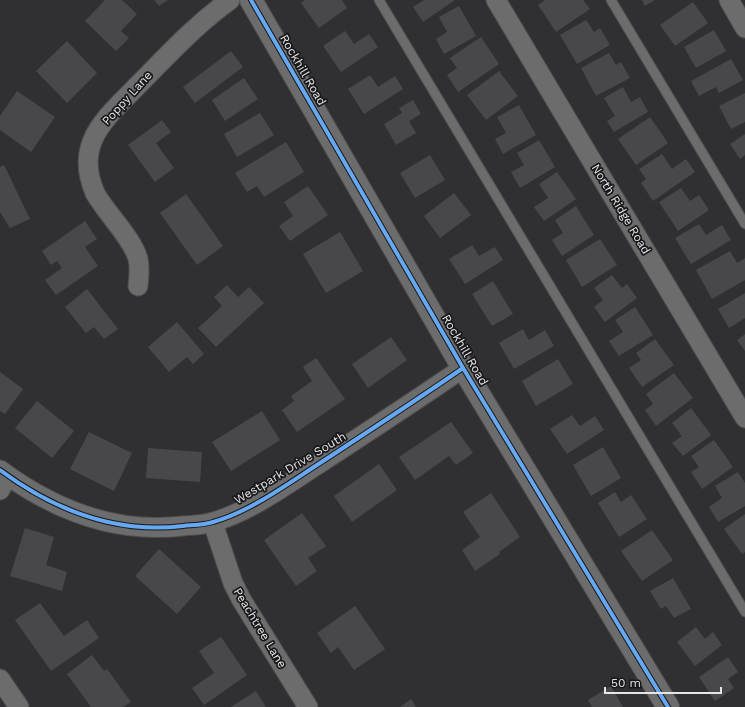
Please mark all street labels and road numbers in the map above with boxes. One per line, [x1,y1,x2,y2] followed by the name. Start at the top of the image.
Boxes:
[277,32,329,108] street label: Rockhill Road
[99,68,155,128] street label: Poppy Lane
[589,162,653,256] street label: North Ridge Road
[439,312,491,388] street label: Rockhill Road
[232,429,348,507] street label: Westpark Drive South
[231,585,289,671] street label: Peachtree Lane

